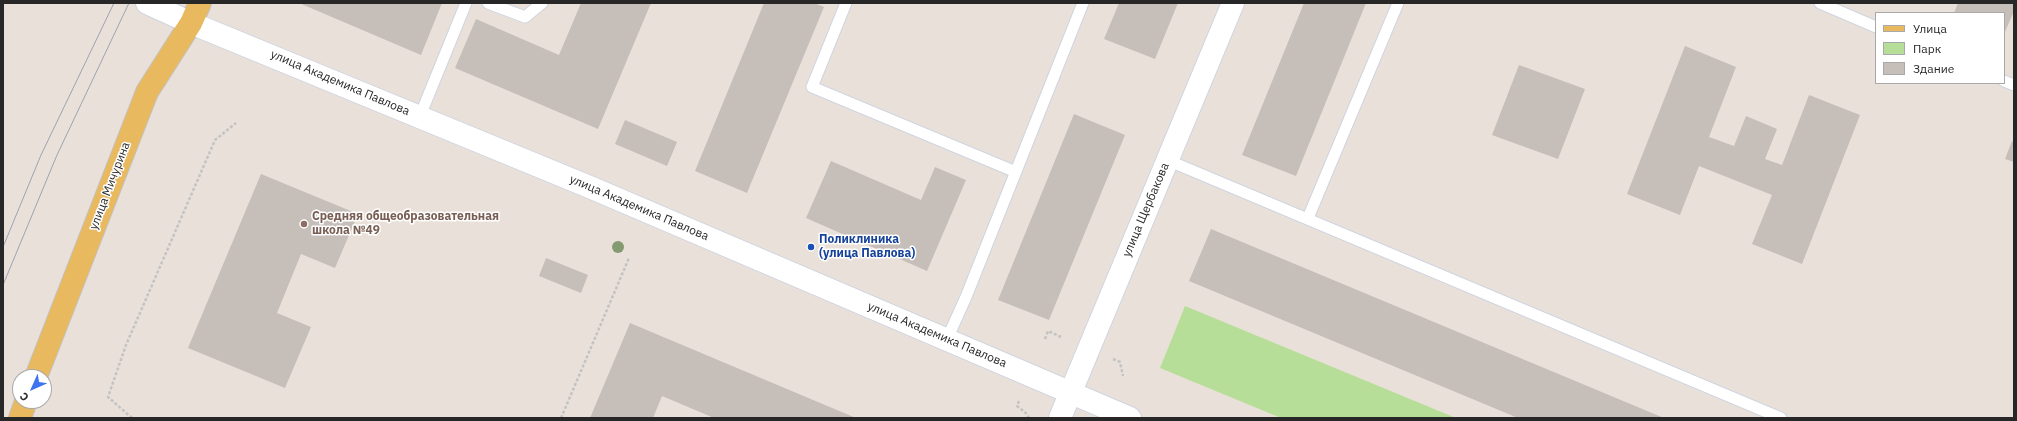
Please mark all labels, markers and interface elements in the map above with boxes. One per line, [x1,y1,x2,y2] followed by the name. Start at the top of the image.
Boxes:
[1875,12,2005,84] legend
[1913,21,1947,36] text: Улица
[1913,41,1941,56] text: Парк
[268,47,412,119] street label: улица Академика Павлова
[1913,61,1954,76] text: Здание
[87,140,133,232] street label: улица Мичурина
[1120,161,1172,259] street label: улица Щербакова
[567,172,711,244] street label: улица Академика Павлова
[312,210,499,238] place label: Средняя общеобразовательная школа №49
[299,219,309,229] marker: Средняя общеобразовательная школа №49
[819,233,915,261] place label: Поликлиника (улица Павлова)
[806,242,816,252] marker: Поликлиника (улица Павлова)
[865,299,1009,371] street label: улица Академика Павлова
[12,369,52,409] north arrow
[17,389,32,404] text: С

